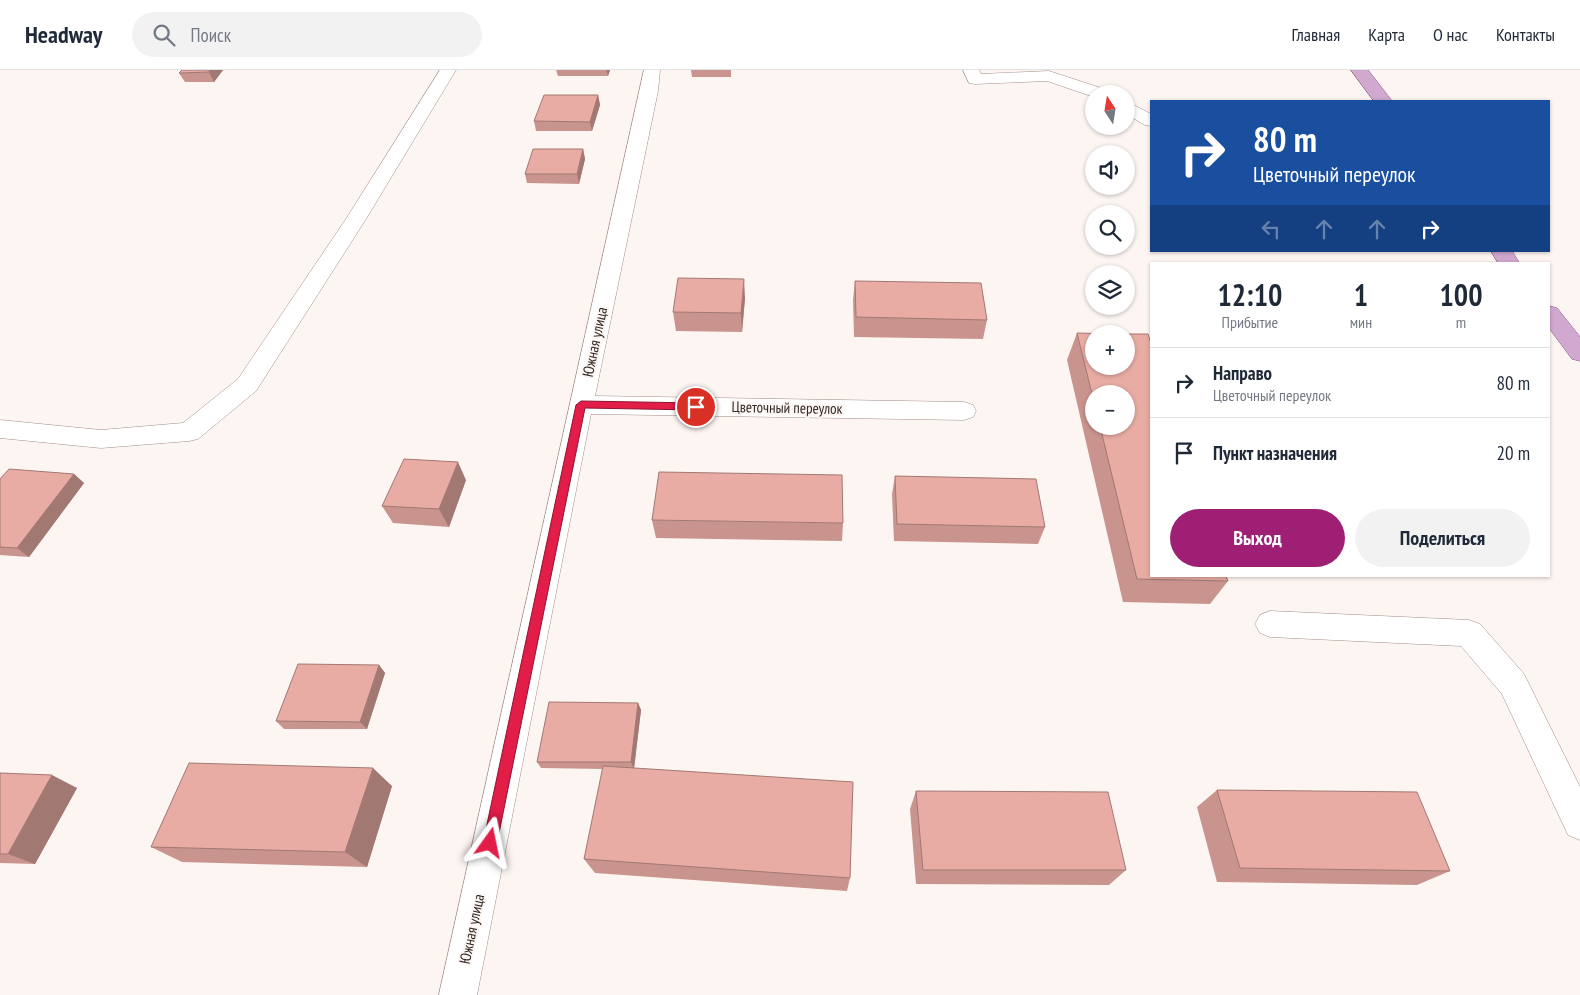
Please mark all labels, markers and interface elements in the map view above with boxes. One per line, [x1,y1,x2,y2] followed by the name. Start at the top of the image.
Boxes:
[132,12,482,57] search box
[25,19,102,50] text: Headway
[150,21,178,49] icon: search
[190,23,231,47] text: Поиск
[1292,23,1340,46] text: Главная
[1368,23,1405,46] text: Карта
[1433,23,1468,46] text: О нас
[1496,23,1555,46] text: Контакты
[1085,85,1135,135] north arrow
[1085,85,1135,435] map controls
[1253,116,1317,162] text: 80 m
[1170,120,1235,185] icon: right
[1085,145,1135,195] button: sound
[1253,160,1416,188] text: Цветочный переулок
[1085,205,1135,255] button: search
[1257,215,1285,243] icon: left
[1310,215,1338,243] icon: ahead
[1363,215,1391,243] icon: ahead
[1416,215,1444,243] icon: right
[1085,265,1135,315] button: layers
[1217,275,1282,314] text: 12:10
[1354,275,1368,314] text: 1
[1440,275,1483,314] text: 100
[578,305,611,379] street label: Южная улица
[1222,312,1278,332] text: Прибытие
[1350,312,1372,332] text: мин
[1456,312,1466,332] text: m
[1085,325,1135,375] button: +
[1213,361,1272,385] text: Направо
[1170,369,1198,397] icon: right
[1497,371,1530,395] text: 80 m
[1085,385,1135,435] button: −
[1213,385,1331,405] text: Цветочный переулок
[675,386,717,428] pin
[682,393,710,421] icon: arrive
[731,397,843,418] street label: Цветочный переулок
[1170,439,1198,467] icon: arrive
[1213,441,1337,465] text: Пункт назначения
[1497,441,1530,465] text: 20 m
[1170,509,1345,567] button: Выход
[1355,509,1530,567] button: Поделиться
[463,816,515,868] position arrow
[455,892,488,966] street label: Южная улица

